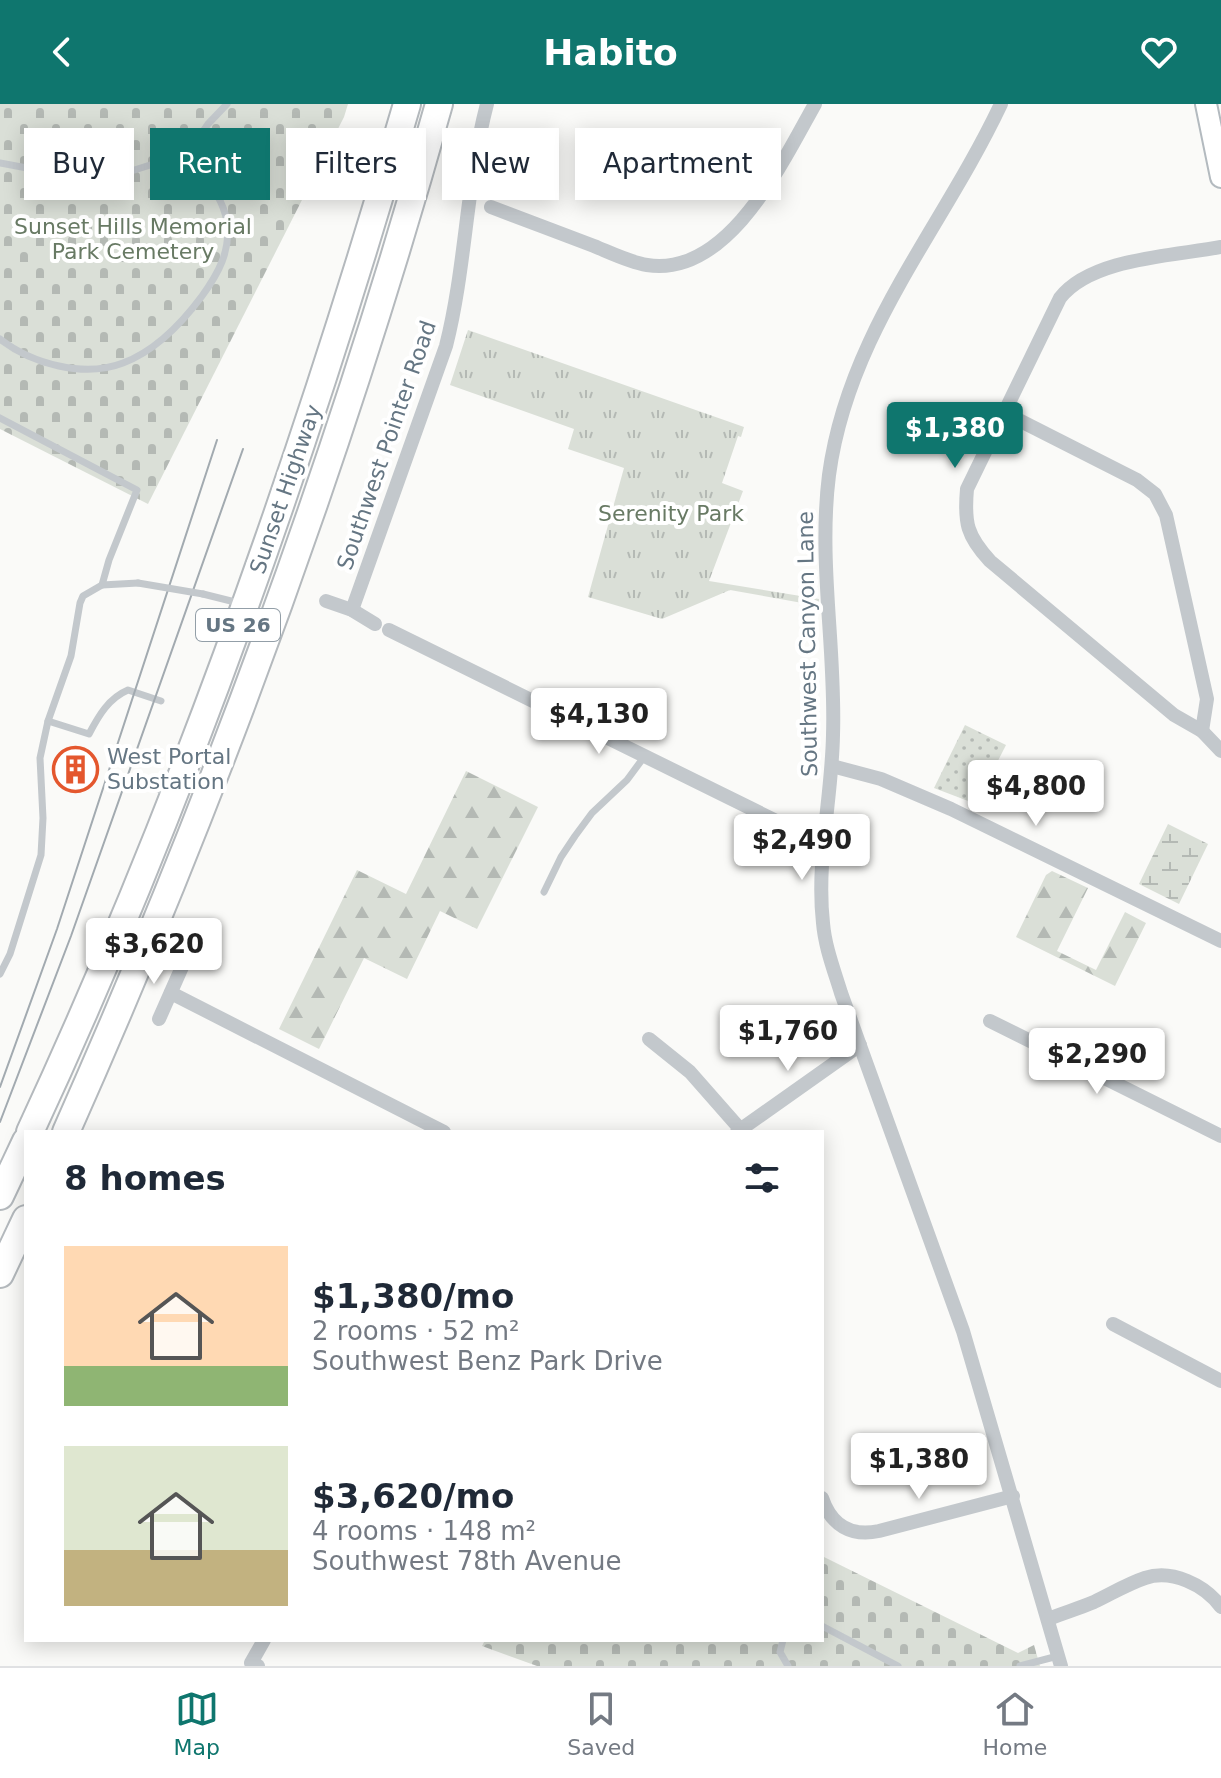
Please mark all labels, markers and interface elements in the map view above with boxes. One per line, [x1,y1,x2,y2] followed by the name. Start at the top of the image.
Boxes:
[40,30,84,74] icon: back
[1137,30,1181,74] icon: heart
[543,32,678,73] text: Habito
[24,128,134,200] chip: Buy
[150,128,270,200] chip: Rent
[286,128,426,200] chip: Filters
[442,128,559,200] chip: New
[575,128,781,200] chip: Apartment
[14,214,252,264] park label: Sunset Hills Memorial Park Cemetery
[332,317,441,573] street label: Southwest Pointer Road
[245,401,326,577] street label: Sunset Highway
[890,402,1020,470] pin: $1,380
[905,413,1005,443] text: $1,380
[598,501,744,526] park label: Serenity Park
[793,511,822,777] street label: Southwest Canyon Lane
[196,609,280,641] road number: US 26
[534,688,664,756] pin: $4,130
[549,699,649,729] text: $4,130
[107,744,231,794] place label: West Portal Substation
[52,745,100,793] building icon: West Portal Substation
[971,760,1101,828] pin: $4,800
[986,771,1086,801] text: $4,800
[737,814,867,882] pin: $2,490
[752,825,852,855] text: $2,490
[89,918,219,986] pin: $3,620
[104,929,204,959] text: $3,620
[723,1005,853,1073] pin: $1,760
[738,1016,838,1046] text: $1,760
[1032,1028,1162,1096] pin: $2,290
[1047,1039,1147,1069] text: $2,290
[740,1156,784,1200] icon: filters
[64,1158,226,1198] text: 8 homes
[312,1276,514,1316] text: $1,380/mo
[128,1278,224,1374] icon: home
[312,1316,520,1346] text: 2 rooms · 52 m²
[312,1346,663,1376] text: Southwest Benz Park Drive
[854,1433,984,1501] pin: $1,380
[869,1444,969,1474] text: $1,380
[312,1476,514,1516] text: $3,620/mo
[128,1478,224,1574] icon: home
[312,1516,536,1546] text: 4 rooms · 148 m²
[312,1546,621,1576] text: Southwest 78th Avenue
[174,1687,220,1760] tab: Map
[567,1687,635,1760] tab: Saved
[982,1687,1047,1760] tab: Home

